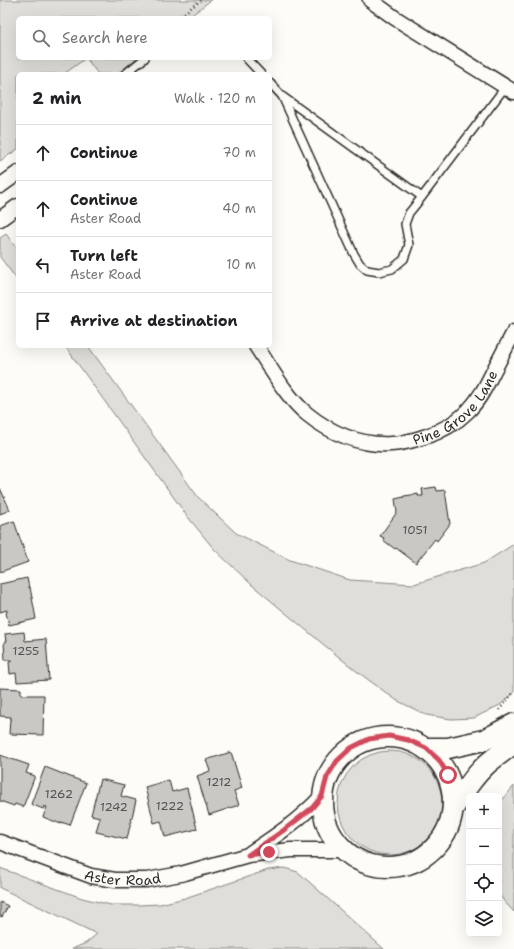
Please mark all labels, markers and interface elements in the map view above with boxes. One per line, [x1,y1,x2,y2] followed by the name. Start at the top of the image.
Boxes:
[16,16,272,60] search box
[30,27,52,49] icon: search
[62,28,148,48] text: Search here
[32,87,82,109] text: 2 min
[174,90,256,107] text: Walk · 120 m
[32,142,54,164] icon: ahead
[70,143,138,163] text: Continue
[222,144,256,161] text: 70 m
[70,190,138,210] text: Continue
[32,198,54,220] icon: ahead
[222,200,256,217] text: 40 m
[70,210,141,227] text: Aster Road
[70,246,138,266] text: Turn left
[32,254,54,276] icon: left
[226,256,256,273] text: 10 m
[70,266,141,283] text: Aster Road
[32,310,54,332] icon: arrive
[70,311,238,331] text: Arrive at destination
[410,367,501,449] street label: Pine Grove Lane
[403,522,427,538] house number: 1051
[13,643,39,659] house number: 1255
[439,766,457,784] route start
[206,774,232,790] house number: 1212
[45,786,73,802] house number: 1262
[466,793,502,937] map controls
[466,793,502,829] button: +
[156,798,184,814] house number: 1222
[100,799,128,815] house number: 1242
[466,829,502,865] button: −
[260,843,278,861] route end
[82,865,162,889] street label: Aster Road
[466,865,502,901] button: locate
[466,901,502,937] button: layers

